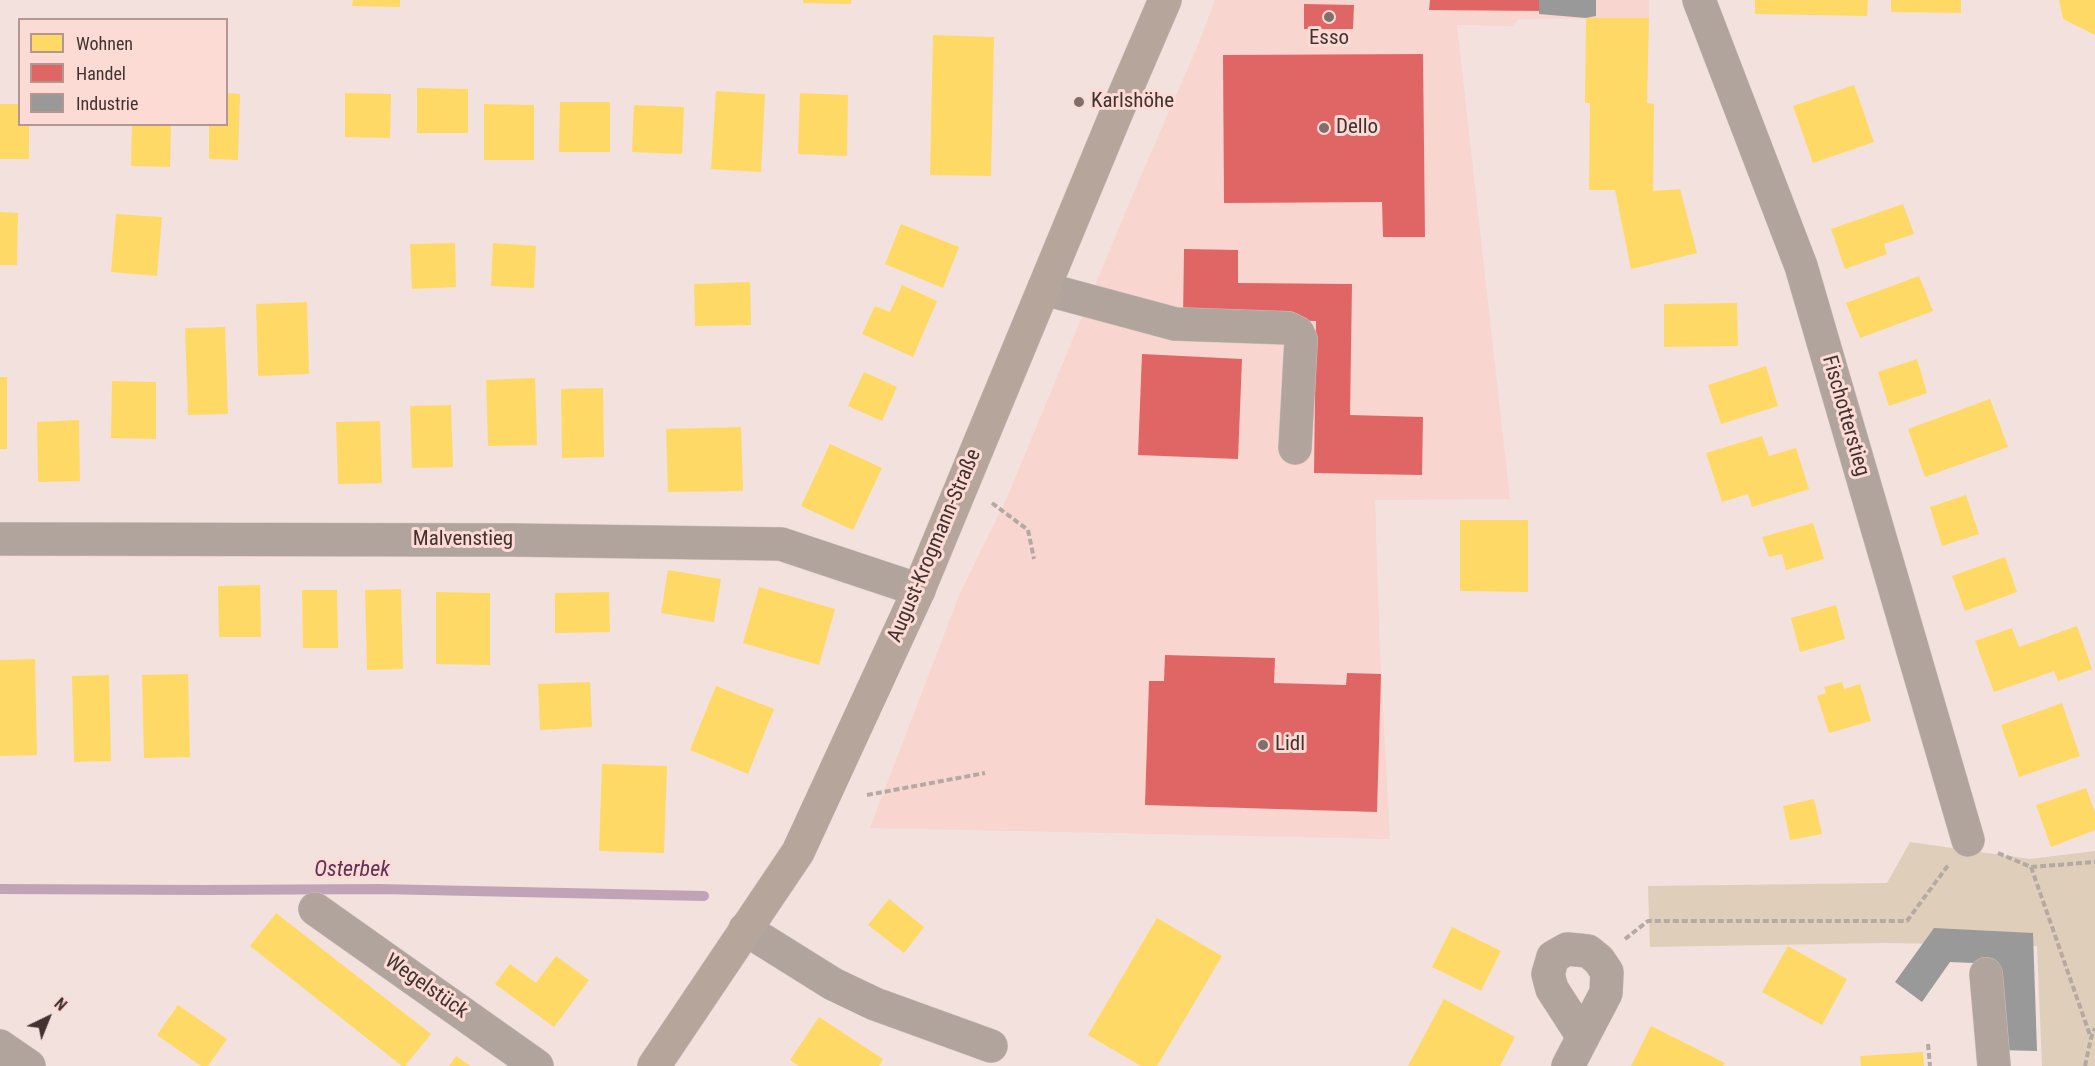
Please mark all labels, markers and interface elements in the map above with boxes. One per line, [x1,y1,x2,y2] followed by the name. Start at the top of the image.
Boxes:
[1322,10,1336,24] marker: Esso
[18,18,228,126] legend
[1309,26,1349,52] place label: Esso
[76,33,133,54] text: Wohnen
[76,63,126,84] text: Handel
[1091,89,1174,115] place label: Karlshöhe
[76,93,138,114] text: Industrie
[1072,95,1086,109] marker: Karlshöhe
[1336,115,1378,141] place label: Dello
[1317,121,1331,135] marker: Dello
[1816,353,1874,479] street label: Fischotterstieg
[883,446,987,646] street label: August-Krogmann-Straße
[413,527,513,553] street label: Malvenstieg
[1275,732,1305,758] place label: Lidl
[1256,738,1270,752] marker: Lidl
[314,857,390,883] water label: Osterbek
[380,949,472,1025] street label: Wegelstück
[18,988,78,1048] north arrow
[51,994,71,1015] text: N

